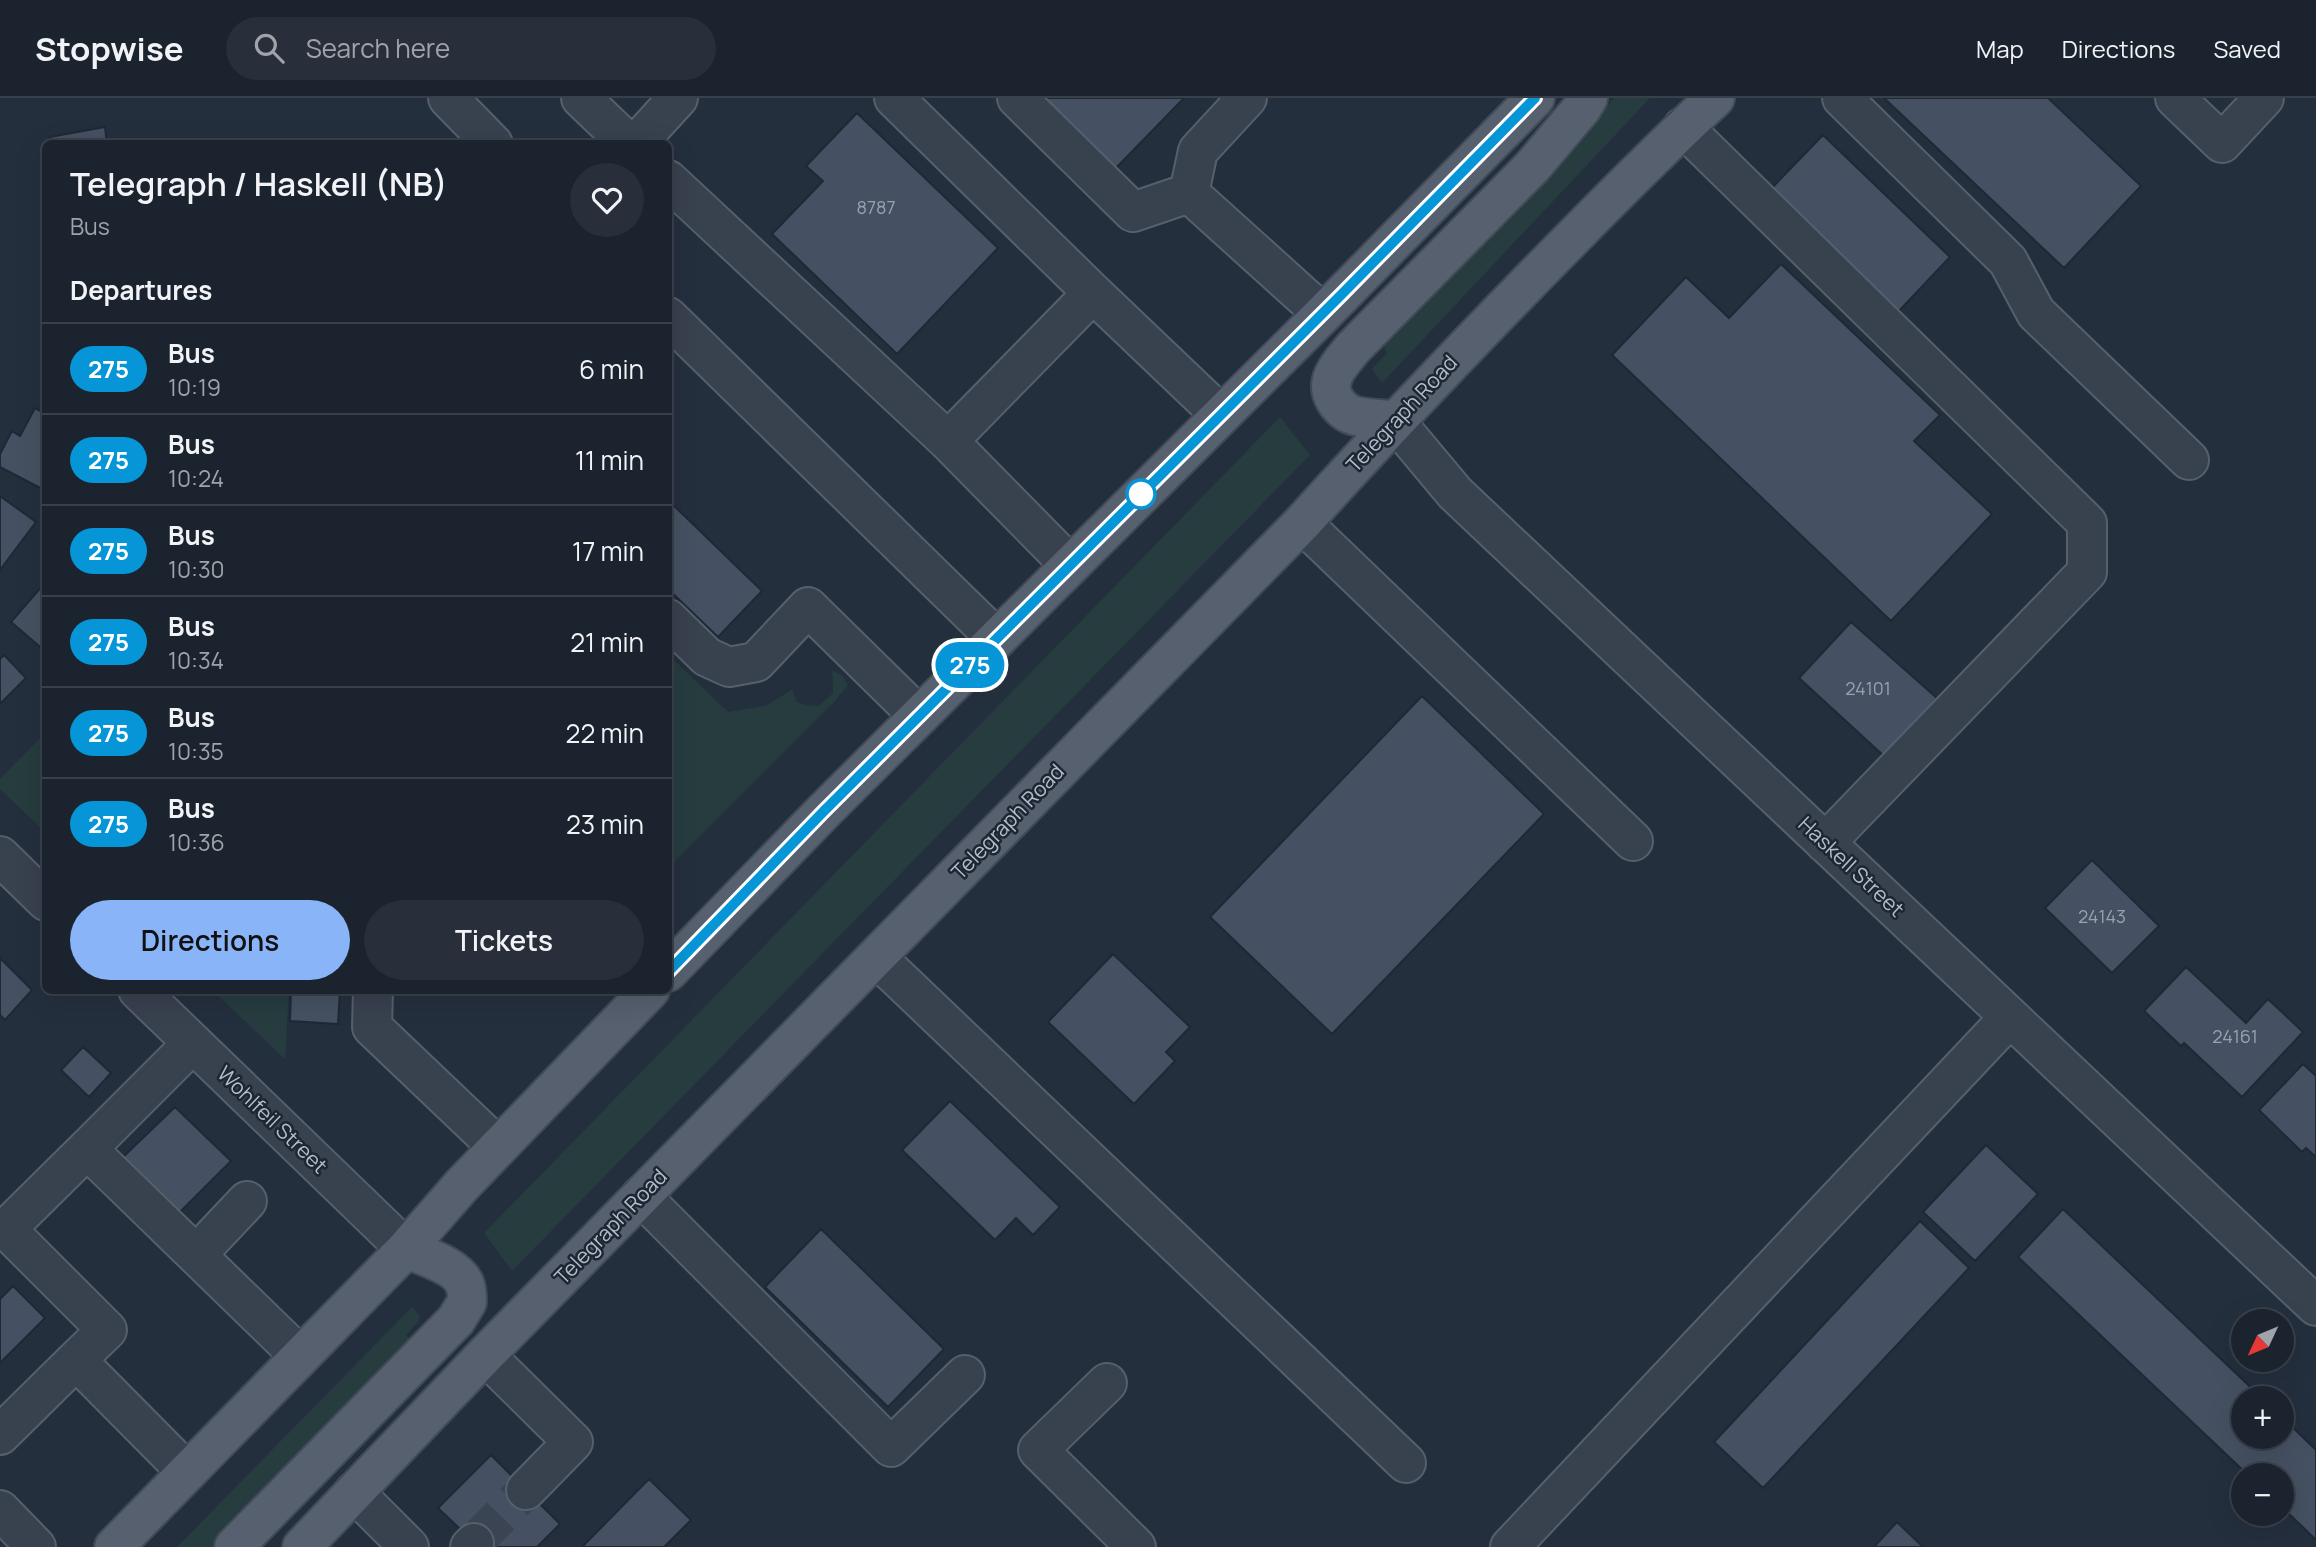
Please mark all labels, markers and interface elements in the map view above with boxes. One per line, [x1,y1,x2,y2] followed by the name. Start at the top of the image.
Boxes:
[226,17,716,80] search box
[35,26,184,71] text: Stopwise
[250,29,288,67] icon: search
[306,30,450,66] text: Search here
[1976,32,2024,65] text: Map
[2062,32,2175,65] text: Directions
[2213,32,2281,65] text: Saved
[70,161,448,206] text: Telegraph / Haskell (NB)
[570,163,644,237] button: heart
[857,195,895,219] house number: 8787
[70,210,110,242] text: Bus
[70,272,212,308] text: Departures
[168,335,215,371] text: Bus
[1340,349,1463,478] street label: Telegraph Road
[579,351,644,387] text: 6 min
[88,352,129,385] text: 275
[168,371,221,403] text: 10:19
[168,426,215,462] text: Bus
[575,442,644,478] text: 11 min
[88,443,129,476] text: 275
[168,462,224,494] text: 10:24
[1126,479,1156,509] unlabelled marker
[168,517,215,553] text: Bus
[572,533,644,569] text: 17 min
[88,534,129,567] text: 275
[168,553,225,585] text: 10:30
[168,608,215,644] text: Bus
[570,624,644,660] text: 21 min
[88,625,129,658] text: 275
[930,642,1010,688] line badge: 275
[168,644,224,676] text: 10:34
[949,648,991,681] text: 275
[1845,676,1891,700] house number: 24101
[168,699,215,735] text: Bus
[566,715,644,751] text: 22 min
[88,716,129,749] text: 275
[168,735,224,767] text: 10:35
[945,757,1070,885] street label: Telegraph Road
[168,790,215,826] text: Bus
[566,806,644,842] text: 23 min
[88,807,129,840] text: 275
[1793,810,1911,923] street label: Haskell Street
[168,826,225,858] text: 10:36
[70,900,350,980] button: Directions
[364,900,644,980] button: Tickets
[2078,904,2126,928] house number: 24143
[2212,1024,2258,1048] house number: 24161
[211,1059,334,1179] street label: Wohlfeil Street
[548,1162,673,1290] street label: Telegraph Road
[2231,1309,2294,1372] north arrow
[2231,1309,2294,1526] map controls
[2231,1386,2294,1449] button: +
[2231,1463,2294,1526] button: −

